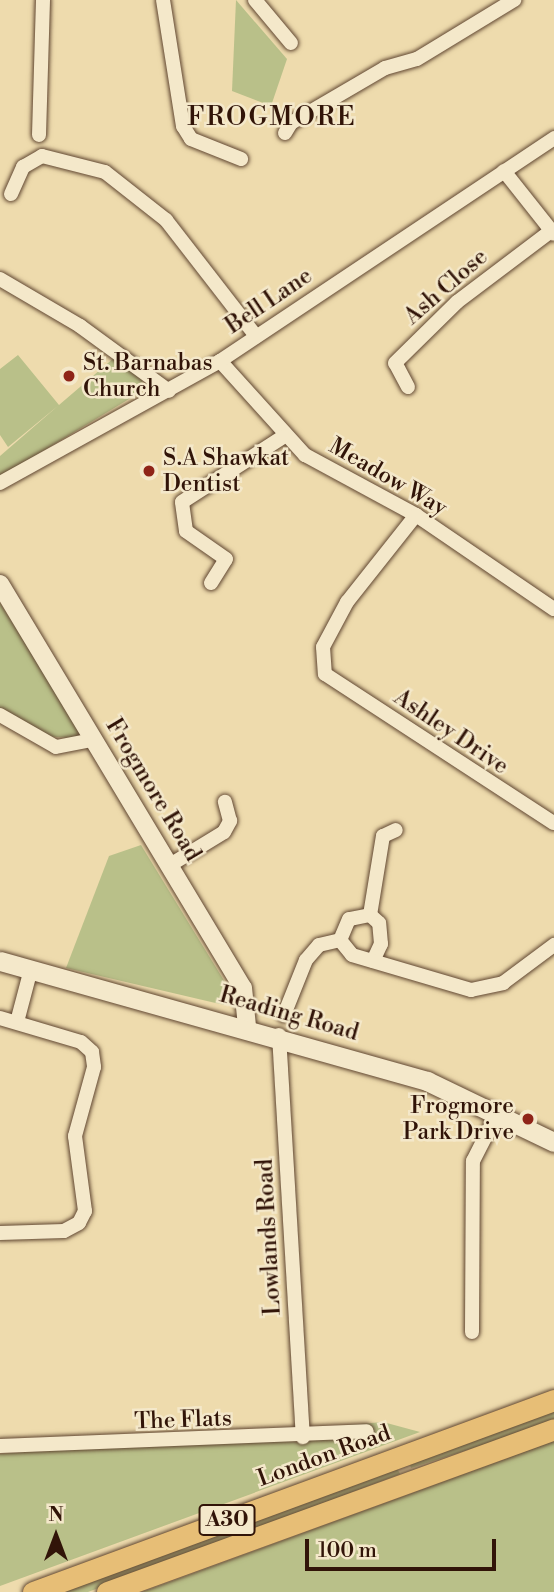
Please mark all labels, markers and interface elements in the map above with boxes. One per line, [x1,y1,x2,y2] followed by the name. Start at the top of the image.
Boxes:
[188,102,356,134] district label: FROGMORE
[399,243,493,331] street label: Ash Close
[221,262,317,340] street label: Bell Lane
[83,349,213,403] place label: St. Barnabas Church
[61,368,77,384] marker: St. Barnabas Church
[324,432,452,522] street label: Meadow Way
[163,444,289,498] place label: S.A Shawkat Dentist
[141,463,157,479] marker: S.A Shawkat Dentist
[388,684,514,780] street label: Ashley Drive
[99,714,207,866] street label: Frogmore Road
[216,981,362,1047] street label: Reading Road
[403,1092,514,1146] place label: Frogmore Park Drive
[520,1111,536,1127] marker: Frogmore Park Drive
[251,1158,287,1316] street label: Lowlands Road
[134,1405,232,1435] street label: The Flats
[254,1419,394,1493] street label: London Road
[21,1501,91,1571] north arrow
[197,1502,257,1538] road number: A30
[48,1503,64,1527] text: N
[309,1526,500,1570] scale bar
[318,1538,377,1564] text: 100 m

